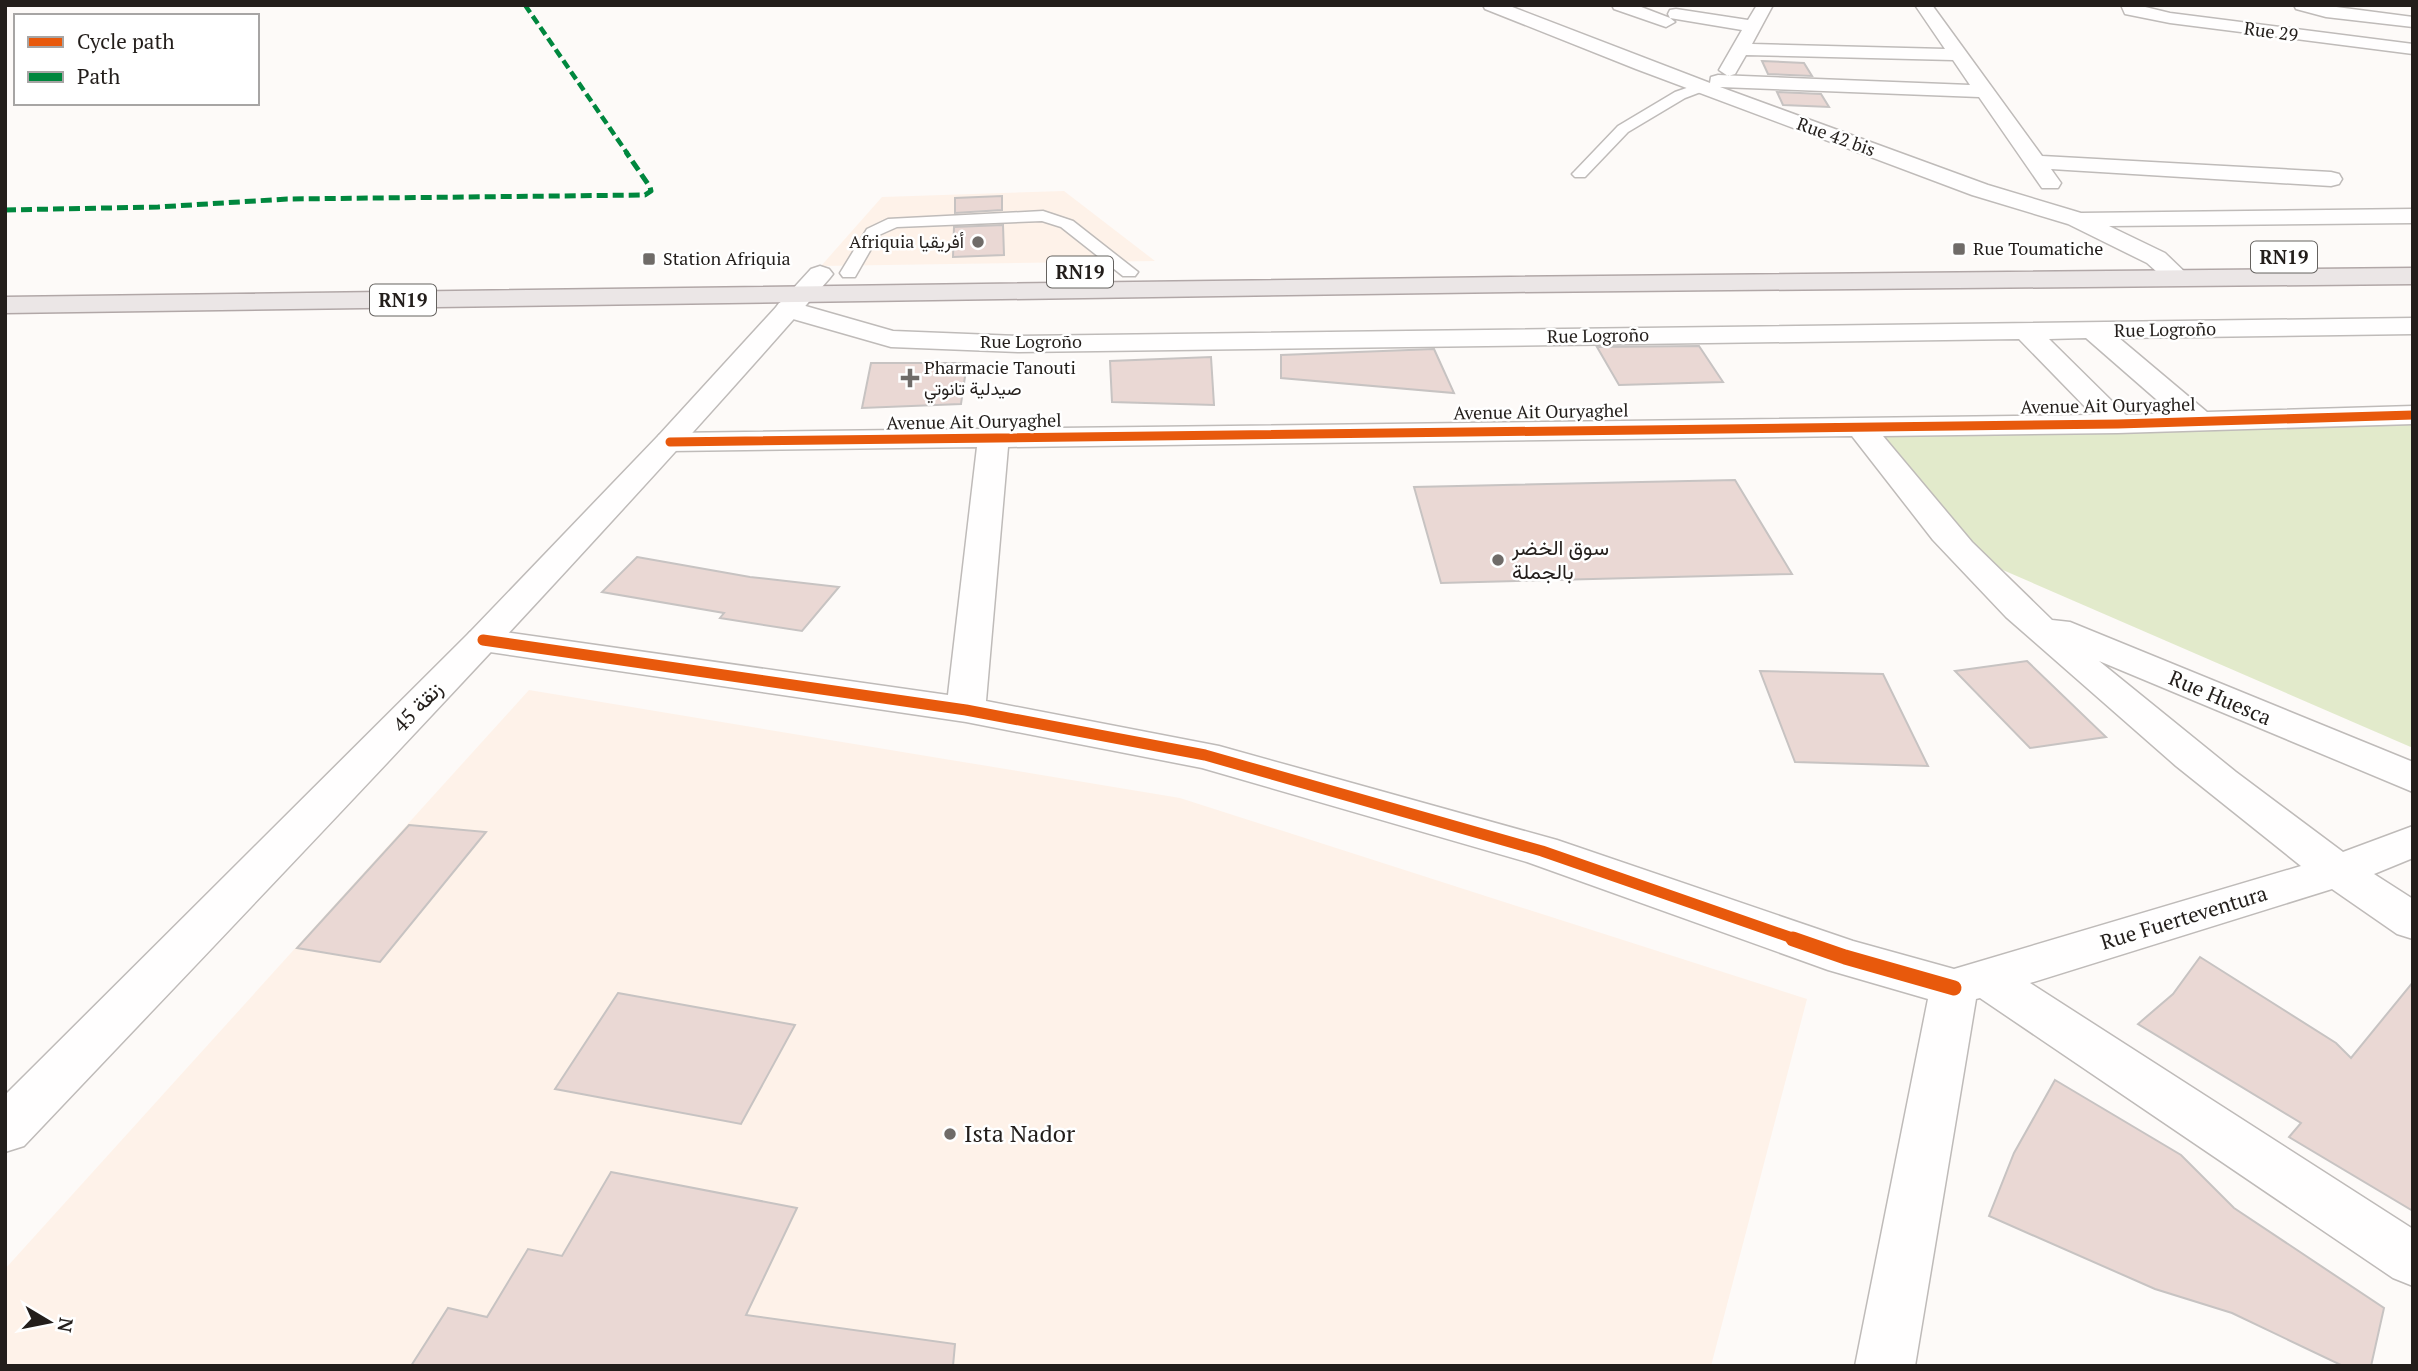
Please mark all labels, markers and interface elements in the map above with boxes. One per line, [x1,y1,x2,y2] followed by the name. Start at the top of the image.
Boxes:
[14,14,259,105] legend
[2243,15,2300,47] street label: Rue 29
[77,27,175,55] text: Cycle path
[77,62,120,90] text: Path
[1794,111,1879,161] street label: Rue 42 bis
[849,229,964,253] place label: Afriquia أفريقيا
[970,234,986,250] marker: Afriquia أفريقيا
[1973,236,2103,260] place label: Rue Toumatiche
[1951,241,1967,257] marker: Rue Toumatiche
[2251,242,2317,272] road number: RN19
[663,246,791,270] place label: Station Afriquia
[641,251,657,267] marker: Station Afriquia
[1047,256,1113,288] road number: RN19
[370,284,436,316] road number: RN19
[2114,316,2216,342] street label: Rue Logroño
[1547,322,1649,348] street label: Rue Logroño
[980,329,1082,353] street label: Rue Logroño
[924,355,1076,404] place label: Pharmacie Tanouti صيدلية تانوتي
[902,370,918,386] marker: Pharmacie Tanouti صيدلية تانوتي
[2020,391,2196,419] street label: Avenue Ait Ouryaghel
[1453,397,1629,425] street label: Avenue Ait Ouryaghel
[886,407,1062,435] street label: Avenue Ait Ouryaghel
[1511,533,1609,585] place label: سوق الخضر بالجملة
[1490,552,1506,568] marker: سوق الخضر بالجملة
[2165,663,2276,731] street label: Rue Huesca
[386,675,448,738] street label: زنقة 45
[2097,878,2271,956] street label: Rue Fuerteventura
[964,1117,1076,1149] place label: Ista Nador
[942,1126,958,1142] marker: Ista Nador
[14,1287,84,1357] north arrow
[53,1316,80,1335] text: N

